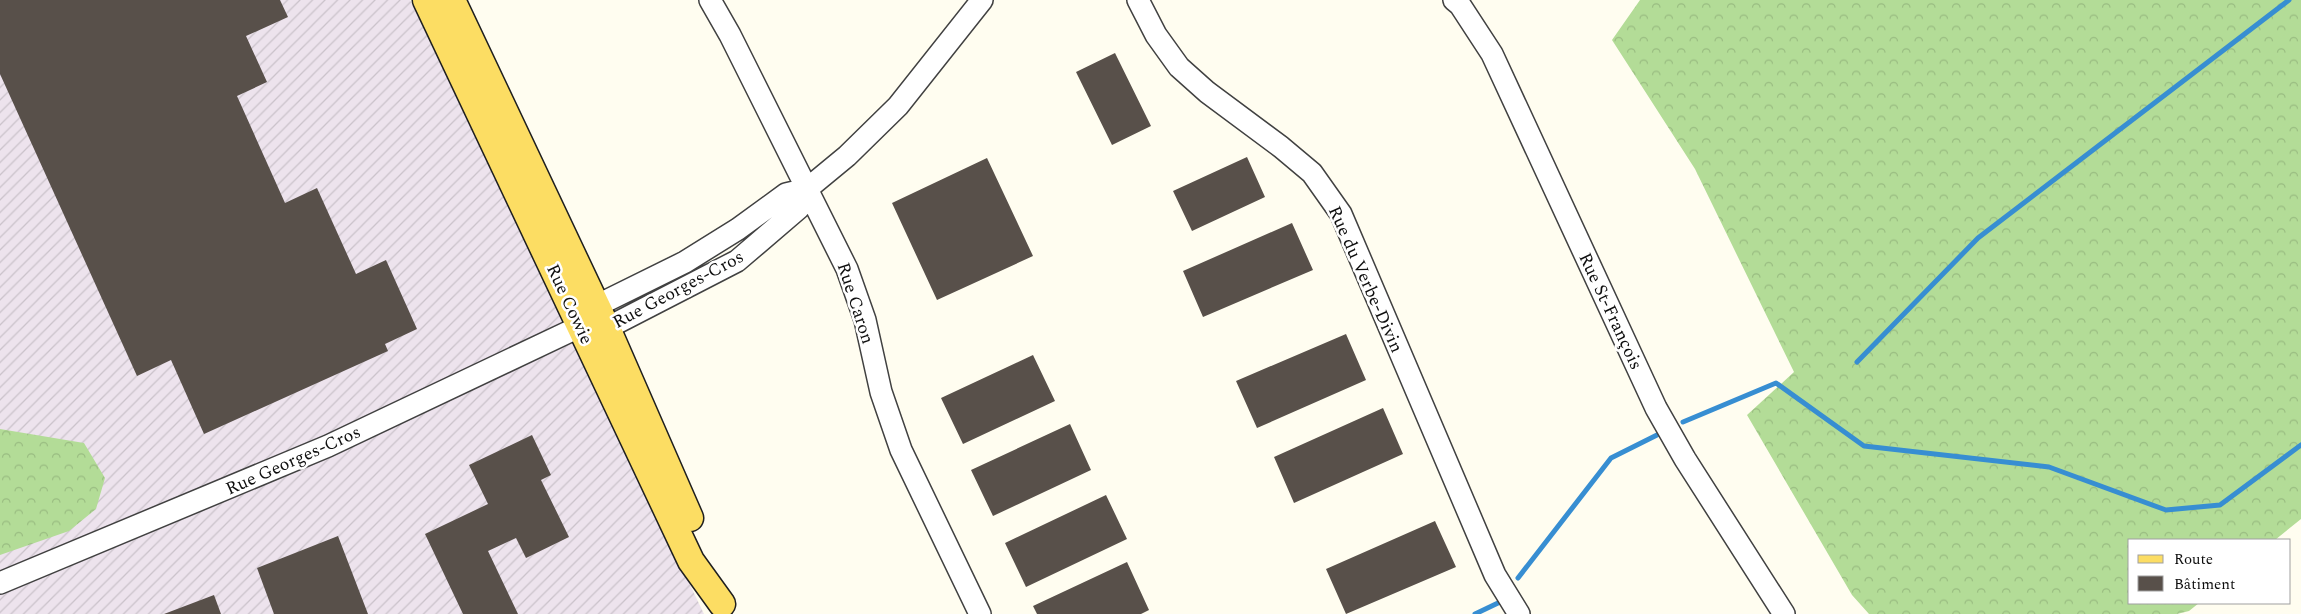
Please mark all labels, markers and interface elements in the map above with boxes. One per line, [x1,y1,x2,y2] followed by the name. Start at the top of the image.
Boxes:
[1321,201,1410,357] street label: Rue du Verbe-Divin
[608,243,749,335] street label: Rue Georges-Cros
[1572,248,1650,374] street label: Rue St-François
[830,259,881,347] street label: Rue Caron
[539,260,600,349] street label: Rue Cowie
[221,419,365,502] street label: Rue Georges-Cros
[2128,539,2291,604] legend
[2174,548,2213,571] text: Route
[2174,573,2235,596] text: Bâtiment

